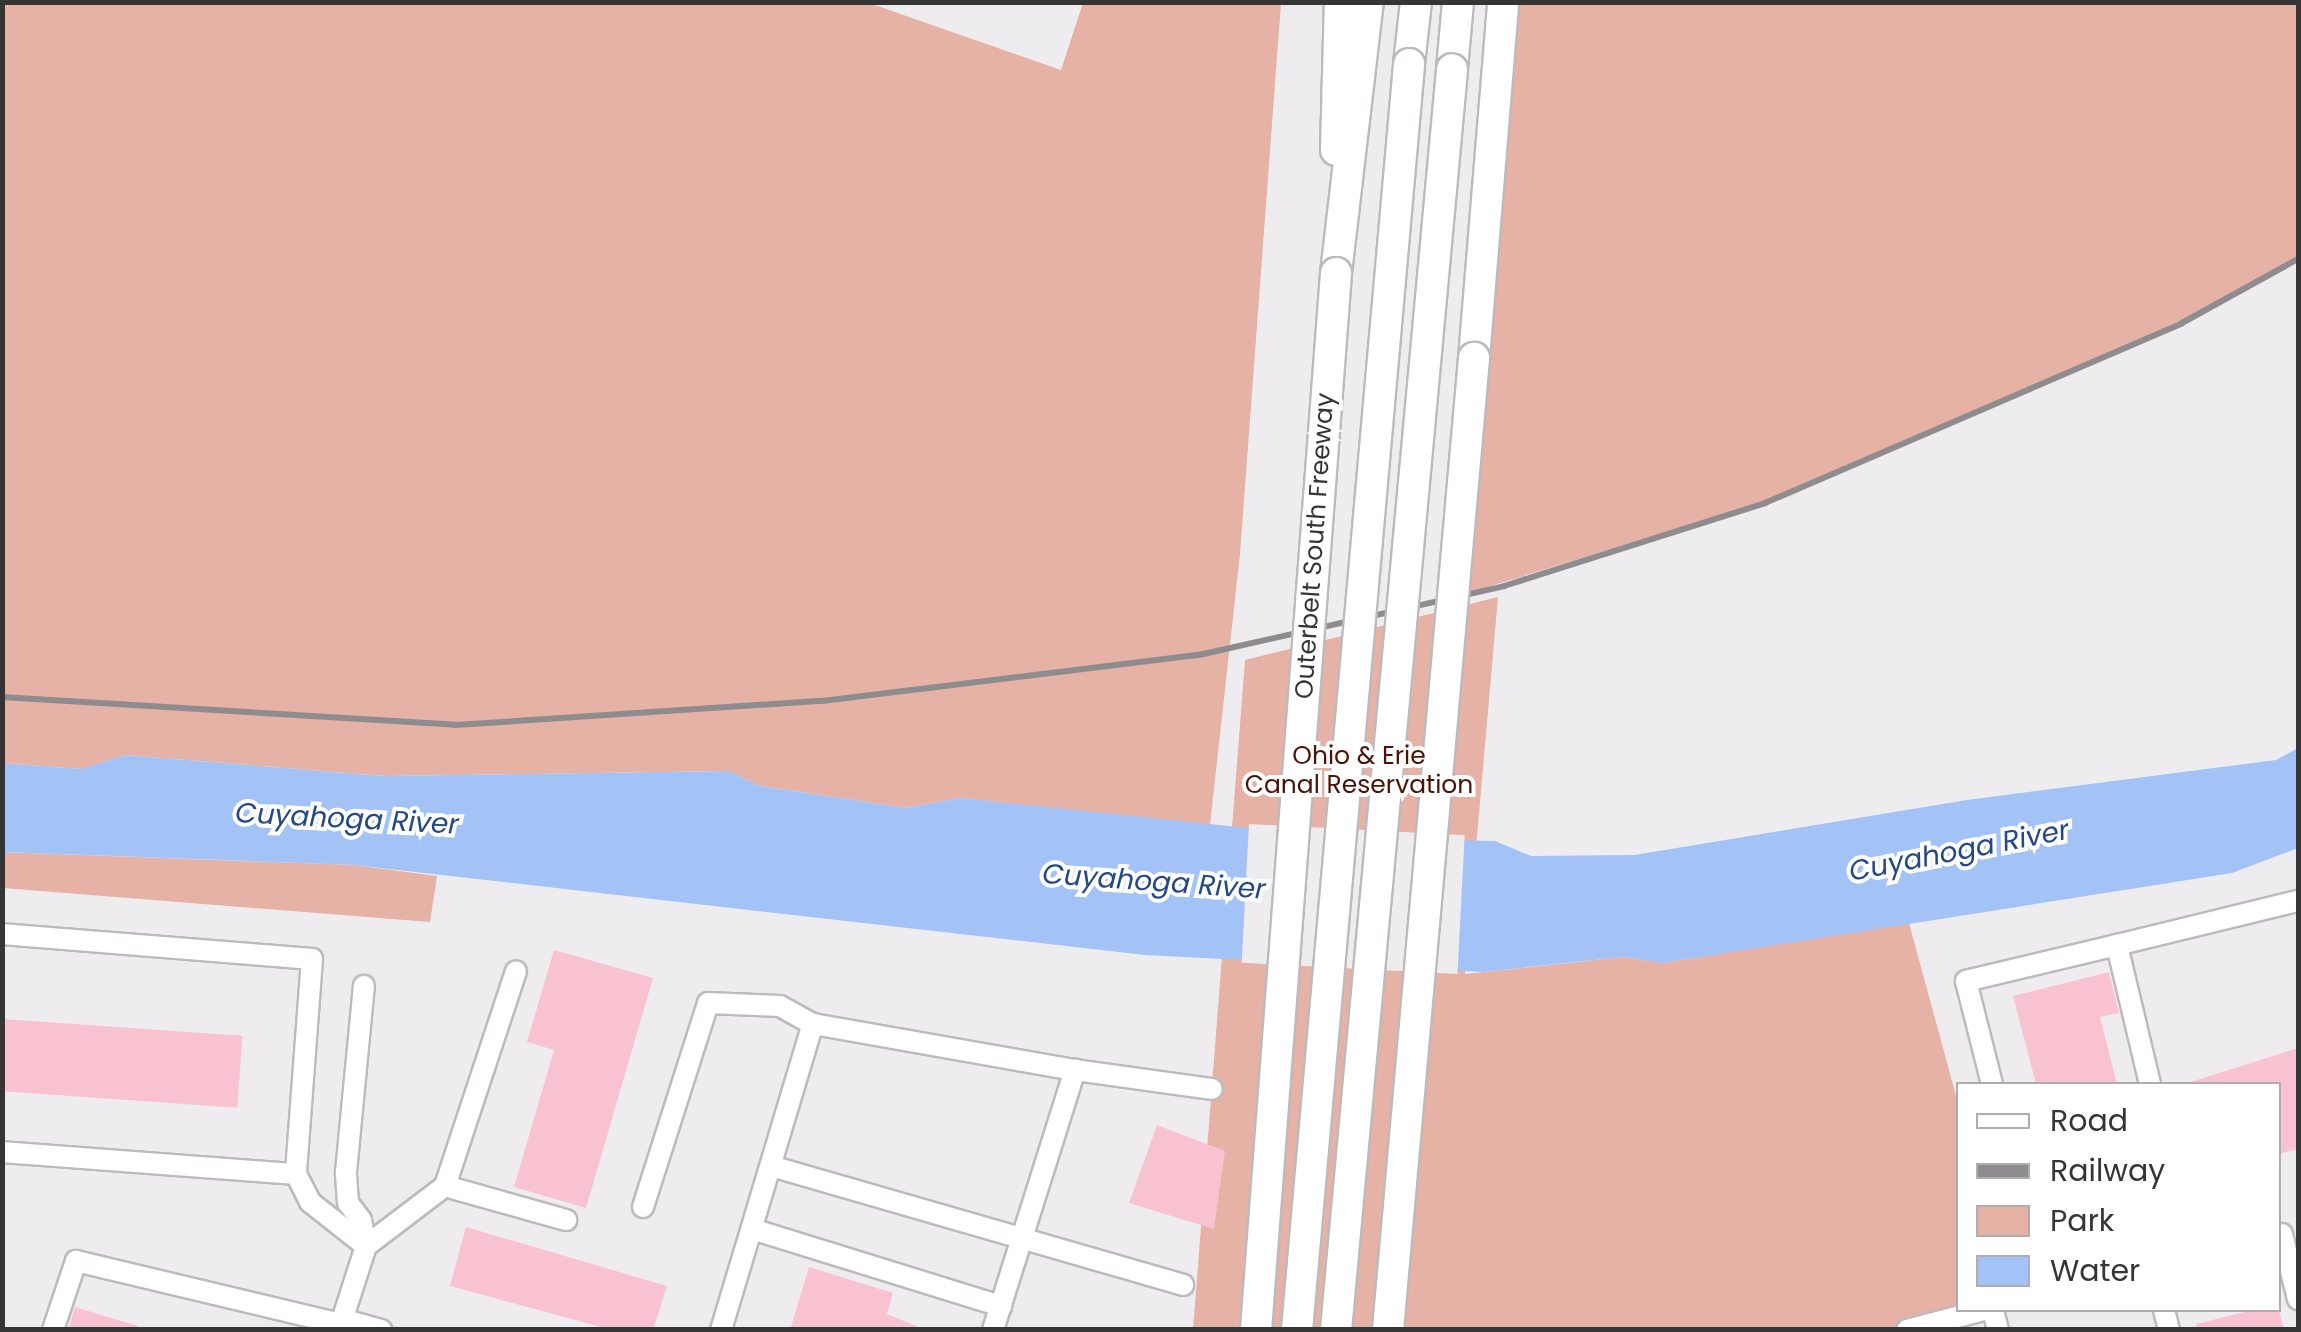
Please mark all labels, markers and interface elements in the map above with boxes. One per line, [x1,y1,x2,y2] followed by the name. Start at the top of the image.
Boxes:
[1289,392,1341,700] street label: Outerbelt South Freeway
[1245,742,1473,801] park label: Ohio & Erie Canal Reservation
[234,796,460,842] water label: Cuyahoga River
[1846,813,2072,889] water label: Cuyahoga River
[1041,857,1267,907] water label: Cuyahoga River
[1956,1082,2281,1312] legend
[2050,1099,2128,1142] text: Road
[2050,1149,2165,1192] text: Railway
[2050,1199,2114,1242] text: Park
[2050,1249,2140,1292] text: Water

